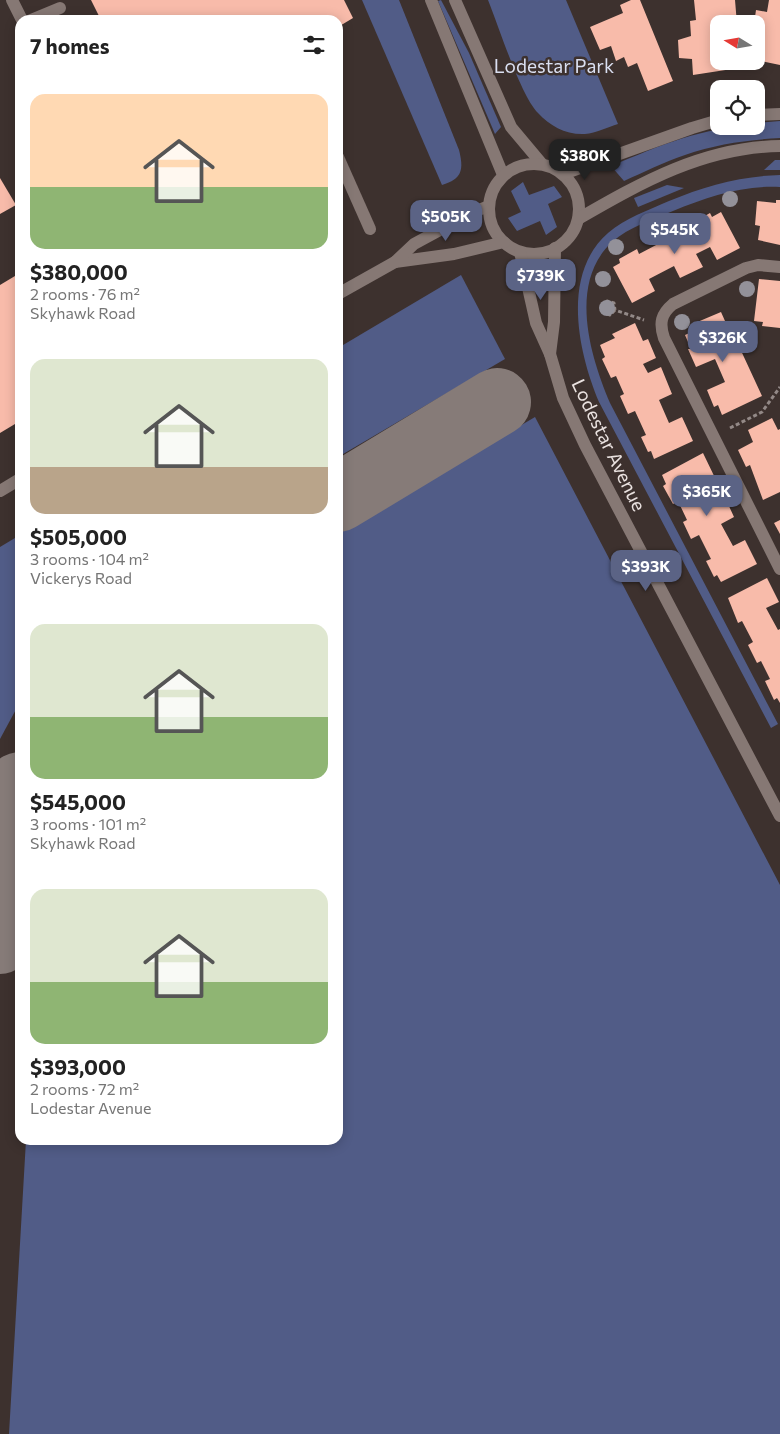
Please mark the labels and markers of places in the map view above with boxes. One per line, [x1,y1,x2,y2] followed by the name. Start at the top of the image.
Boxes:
[550,138,620,181] pin: $380K
[411,200,481,242] pin: $505K
[640,212,710,255] pin: $545K
[506,258,576,301] pin: $739K
[688,320,758,363] pin: $326K
[672,474,742,517] pin: $365K
[611,550,681,592] pin: $393K

